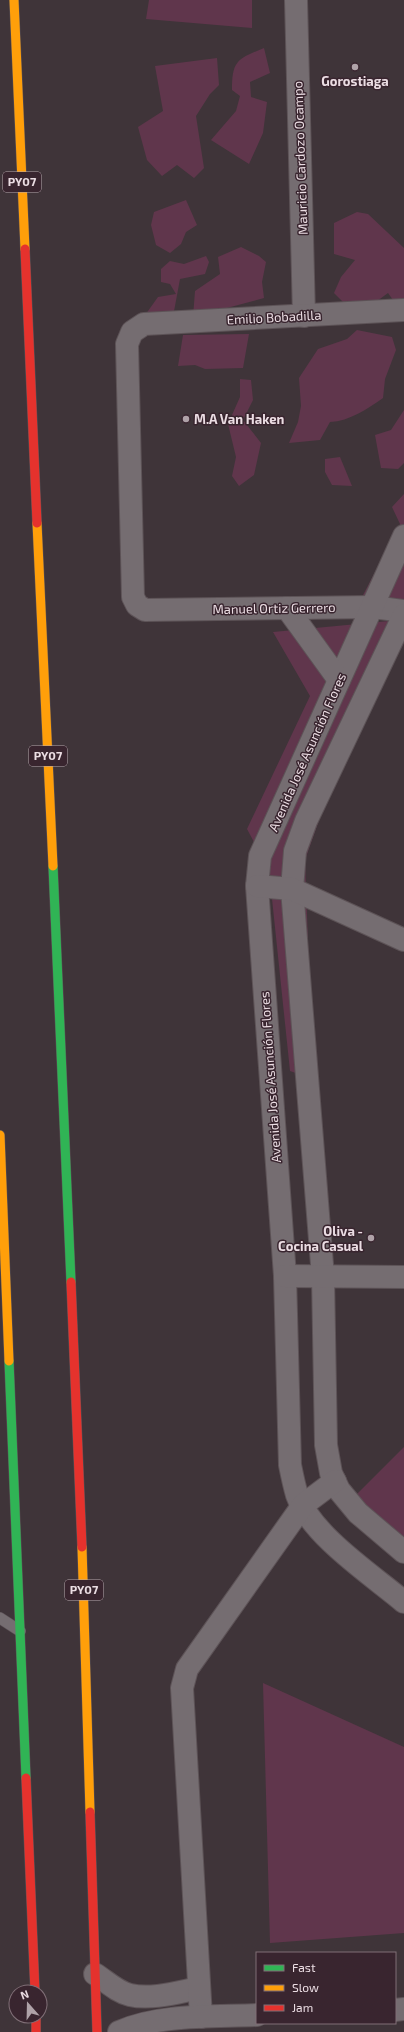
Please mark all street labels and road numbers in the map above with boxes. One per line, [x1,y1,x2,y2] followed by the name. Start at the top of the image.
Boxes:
[289,81,311,235] street label: Mauricio Cardozo Ocampo
[3,172,41,192] road number: PY07
[226,307,322,327] street label: Emilio Bobadilla
[212,599,336,617] street label: Manuel Ortiz Gerrero
[265,670,349,834] street label: Avenida José Asunción Flores
[29,746,67,766] road number: PY07
[256,991,284,1163] street label: Avenida José Asunción Flores
[65,1580,103,1600] road number: PY07

